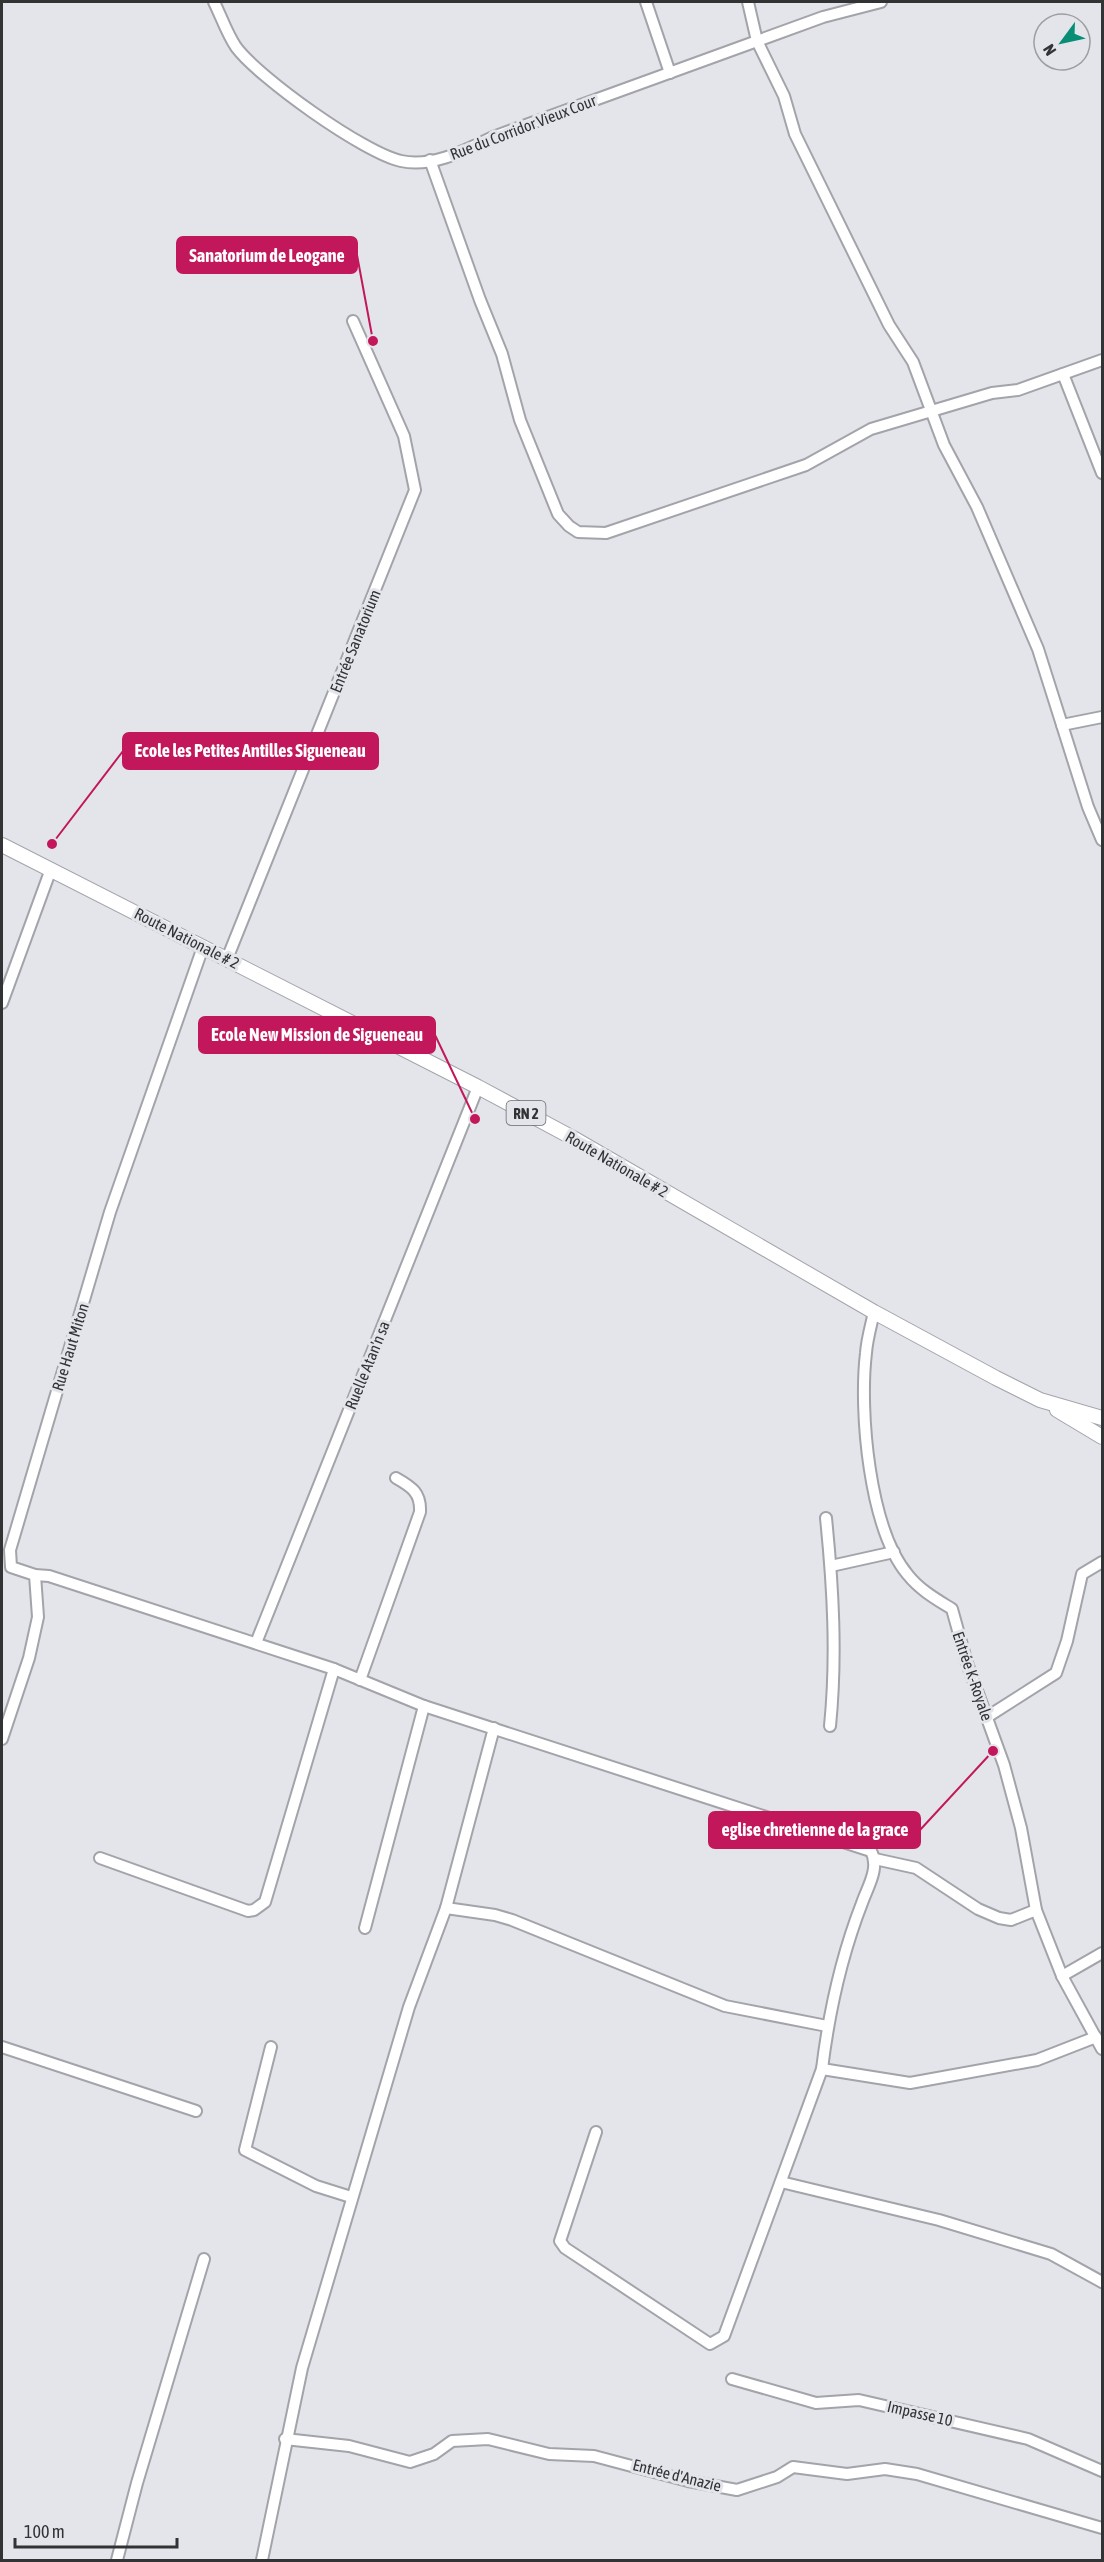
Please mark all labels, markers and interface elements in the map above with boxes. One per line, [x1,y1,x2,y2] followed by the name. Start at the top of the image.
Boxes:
[1032,12,1092,72] north arrow
[1039,41,1060,59] text: N
[447,91,599,163] street label: Rue du Corridor Vieux Cour
[177,237,357,273] callout: Sanatorium de Leogane
[189,245,345,266] text: Sanatorium de Leogane
[326,587,384,695] street label: Entrée Sanatorium
[123,733,378,769] callout: Ecole les Petites Antilles Sigueneau
[134,740,366,761] text: Ecole les Petites Antilles Sigueneau
[132,904,242,972] street label: Route Nationale # 2
[199,1017,435,1053] callout: Ecole New Mission de Sigueneau
[211,1024,423,1045] text: Ecole New Mission de Sigueneau
[506,1101,546,1125] road number: RN 2
[563,1127,671,1201] street label: Route Nationale # 2
[48,1301,92,1393] street label: Rue Haut Miton
[341,1318,393,1412] street label: Ruelle Atan'n sa
[948,1629,997,1723] street label: Entrée K-Royale
[709,1812,920,1848] callout: eglise chretienne de la grace
[722,1819,908,1840] text: eglise chretienne de la grace
[885,2397,954,2430] street label: Impasse 10
[631,2455,723,2495] street label: Entrée d'Anazie
[15,2511,177,2549] scale bar
[24,2521,65,2542] text: 100 m

